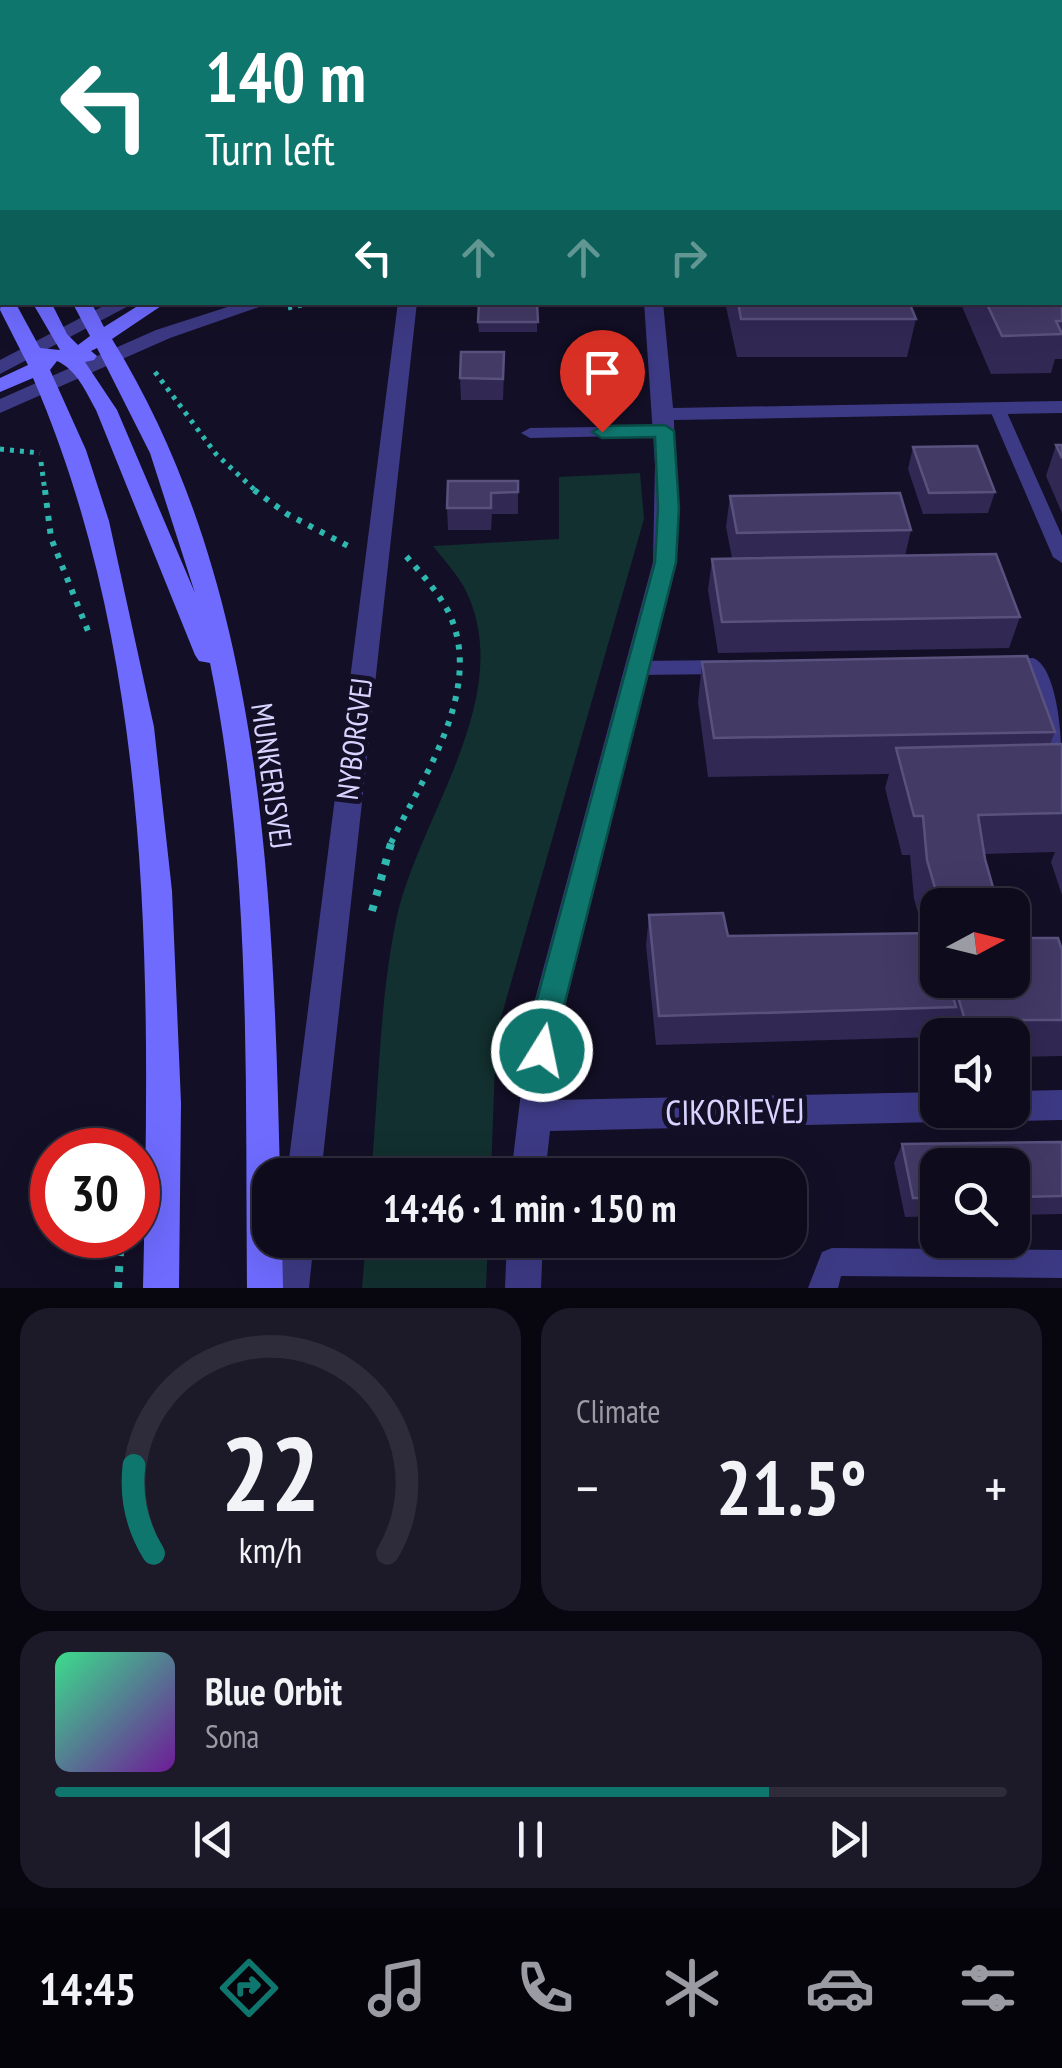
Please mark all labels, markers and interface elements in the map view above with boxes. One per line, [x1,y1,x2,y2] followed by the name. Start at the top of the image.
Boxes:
[205,31,366,121] text: 140 m
[40,40,170,170] icon: left
[205,119,335,177] text: Turn left
[346,230,401,285] icon: left
[451,230,506,285] icon: ahead
[556,230,611,285] icon: ahead
[661,230,716,285] icon: right
[560,330,645,433] pin
[575,345,630,400] icon: arrive
[327,676,380,802] street label: NYBORGVEJ
[243,700,302,851] street label: MUNKERISVEJ
[920,888,1030,998] north arrow
[920,888,1030,1258] map controls
[490,999,594,1103] position arrow
[920,1018,1030,1128] button: sound
[665,1087,805,1135] street label: CIKORIEVEJ
[30,1128,160,1258] speed limit sign: 30
[920,1148,1030,1258] button: search
[383,1183,676,1232] text: 14:46 · 1 min · 150 m
[576,1390,660,1432] text: Climate
[221,1405,320,1540] text: 22
[716,1439,867,1536] text: 21.5°
[576,1452,599,1523] text: −
[984,1452,1007,1523] text: +
[239,1527,302,1573] text: km/h
[205,1666,342,1715] text: Blue Orbit
[205,1715,259,1757] text: Sona
[186,1812,241,1867] icon: previous
[503,1812,558,1867] icon: pause
[821,1812,876,1867] icon: next
[214,1953,284,2023] icon: directions
[362,1953,432,2023] icon: music
[510,1953,580,2023] icon: phone
[657,1953,727,2023] icon: climate
[805,1953,875,2023] icon: car
[953,1953,1023,2023] icon: filters
[39,1959,136,2017] text: 14:45

